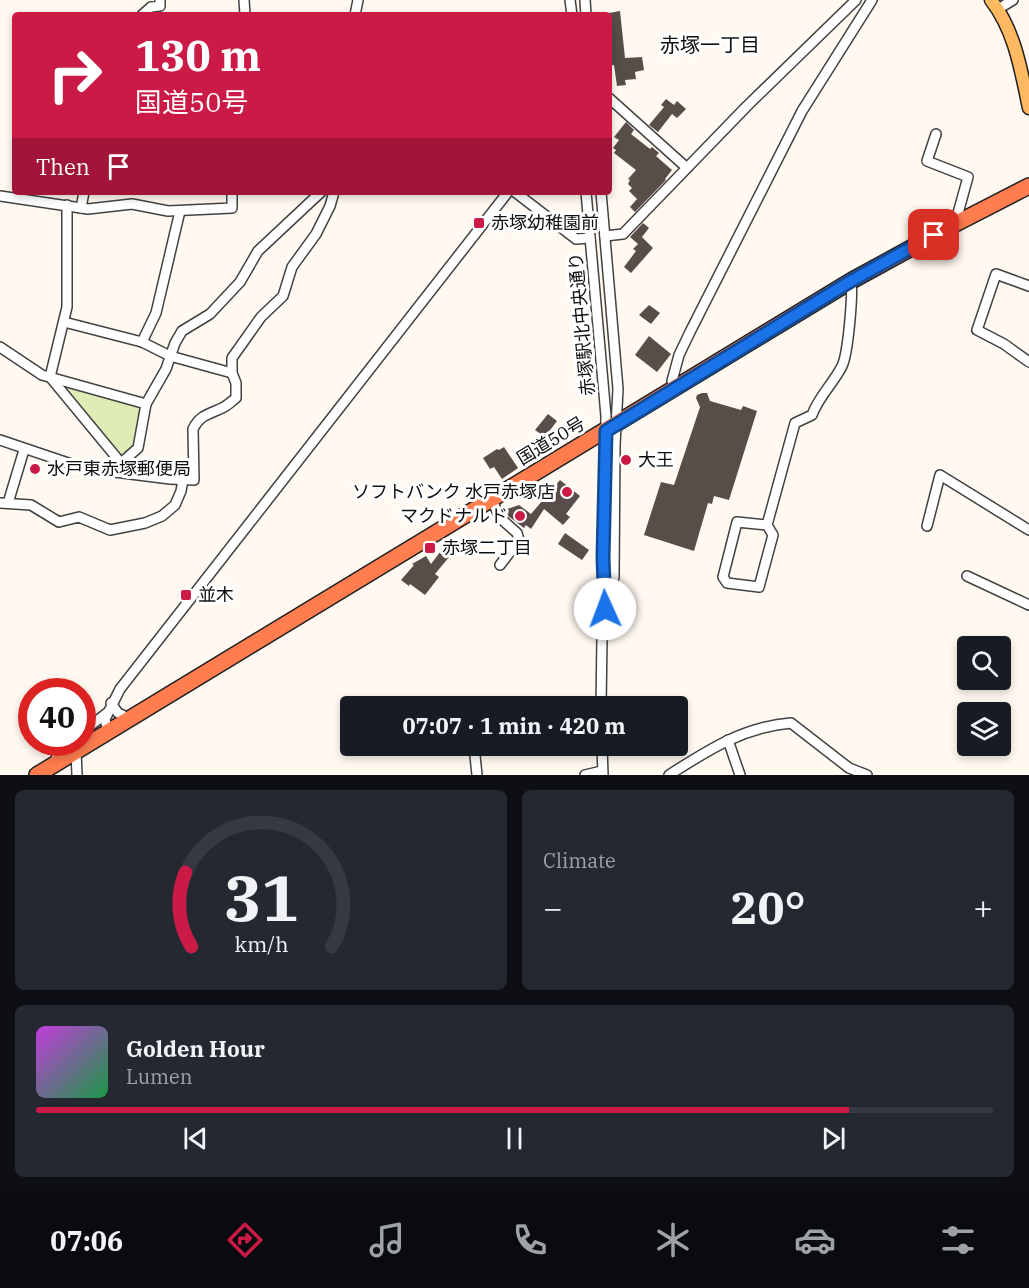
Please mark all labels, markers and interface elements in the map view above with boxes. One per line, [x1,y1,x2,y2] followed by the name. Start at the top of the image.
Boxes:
[135,28,261,83] text: 130 m
[660,31,760,58] district label: 赤塚一丁目
[36,36,114,114] icon: right
[135,84,248,119] text: 国道50号
[102,150,135,183] icon: arrive
[36,152,90,181] text: Then
[908,209,959,260] pin
[491,211,599,234] place label: 赤塚幼稚園前
[472,216,486,230] marker: 赤塚幼稚園前
[917,218,950,251] icon: arrive
[564,251,599,397] street label: 赤塚駅北中央通り
[512,411,589,470] street label: 国道50号
[638,448,674,471] place label: 大王
[619,453,633,467] marker: 大王
[47,457,191,480] place label: 水戸東赤塚郵便局
[28,462,42,476] marker: 水戸東赤塚郵便局
[352,480,555,503] place label: ソフトバンク 水戸赤塚店
[560,485,574,499] marker: ソフトバンク 水戸赤塚店
[400,504,508,527] place label: マクドナルド
[513,509,527,523] marker: マクドナルド
[442,536,532,559] place label: 赤塚二丁目
[423,541,437,555] marker: 赤塚二丁目
[573,577,637,641] position arrow
[198,583,234,606] place label: 並木
[179,588,193,602] marker: 並木
[957,636,1011,756] map controls
[957,636,1011,690] button: search
[18,678,96,756] speed limit sign: 40
[957,702,1011,756] button: layers
[402,711,626,740] text: 07:07 · 1 min · 420 m
[543,847,616,874] text: Climate
[224,857,298,938] text: 31
[730,878,806,936] text: 20°
[543,886,563,929] text: −
[973,886,993,929] text: +
[234,930,288,958] text: km/h
[126,1034,265,1063] text: Golden Hour
[126,1063,193,1090] text: Lumen
[179,1122,212,1155] icon: previous
[498,1122,531,1155] icon: pause
[817,1122,850,1155] icon: next
[224,1219,266,1261] icon: directions
[366,1219,408,1261] icon: music
[509,1219,551,1261] icon: phone
[652,1219,694,1261] icon: climate
[794,1219,836,1261] icon: car
[937,1219,979,1261] icon: filters
[50,1223,123,1258] text: 07:06

